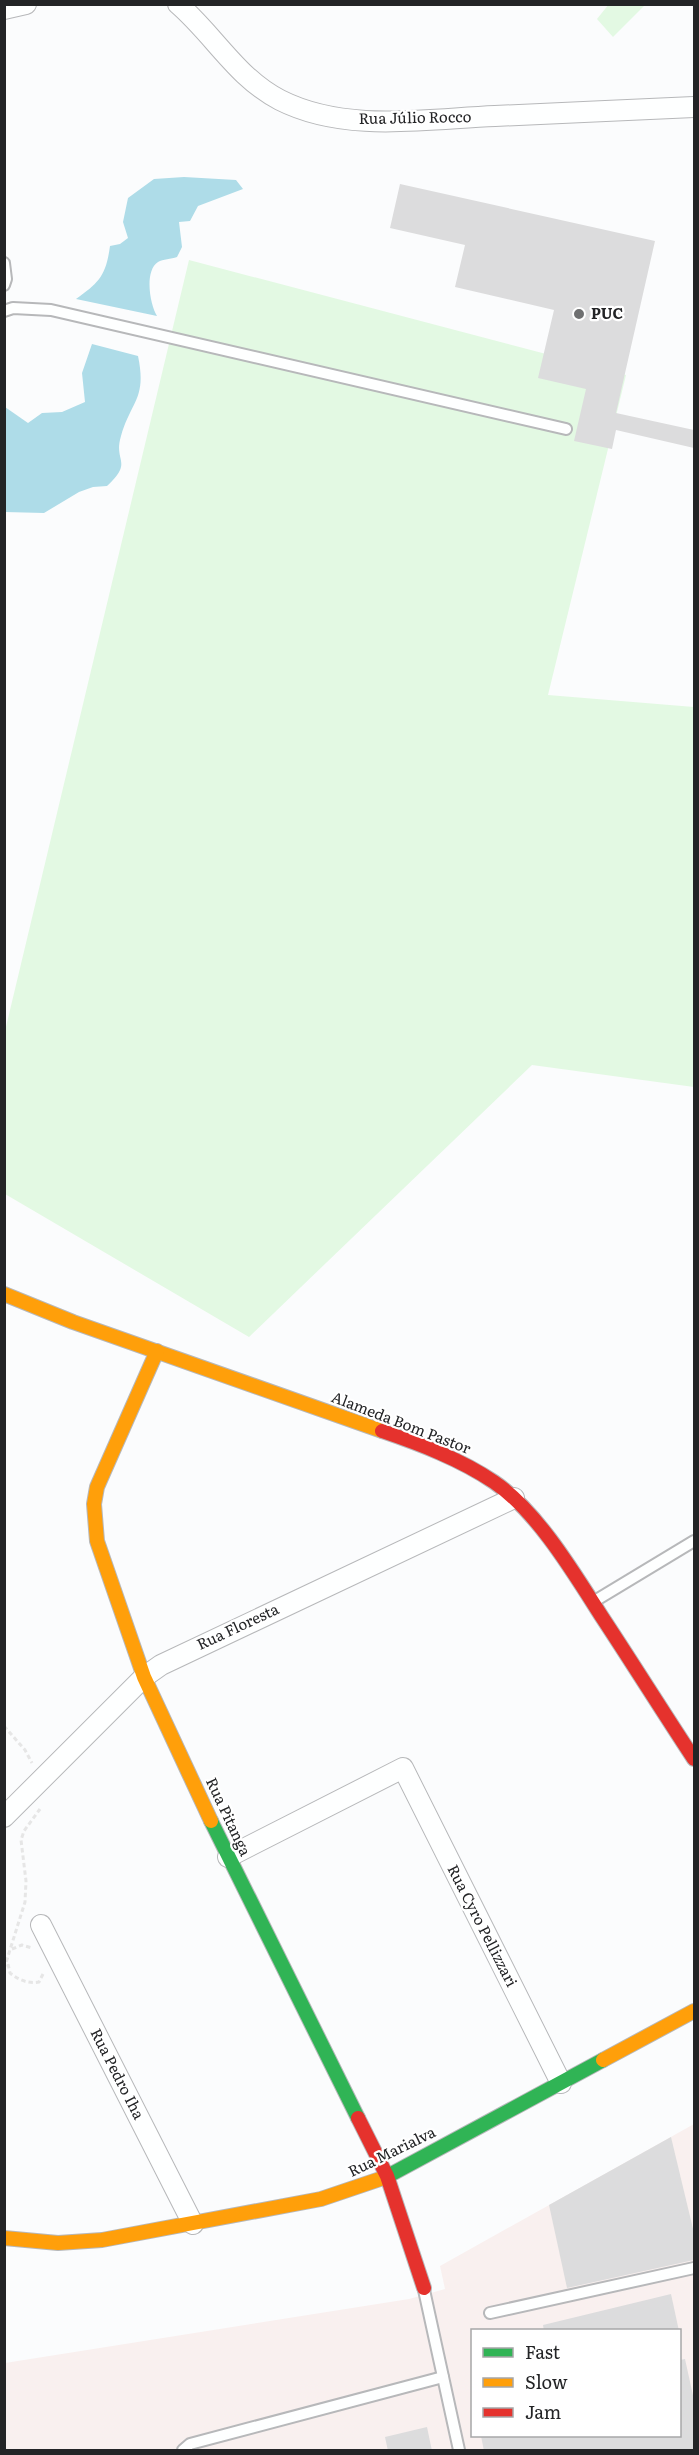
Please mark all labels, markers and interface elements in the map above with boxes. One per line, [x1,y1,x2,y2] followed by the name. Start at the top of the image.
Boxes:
[358,104,472,129] street label: Rua Júlio Rocco
[591,301,623,324] place label: PUC
[572,307,586,321] marker: PUC
[328,1384,475,1459] street label: Alameda Bom Pastor
[192,1596,283,1655] street label: Rua Floresta
[201,1773,258,1860] street label: Rua Pitanga
[443,1860,524,1991] street label: Rua Cyro Pellizzari
[85,2024,152,2124] street label: Rua Pedro Iha
[344,2119,440,2182] street label: Rua Marialva
[471,2329,681,2437] legend
[525,2338,561,2365] text: Fast
[525,2368,568,2395] text: Slow
[525,2398,561,2425] text: Jam

